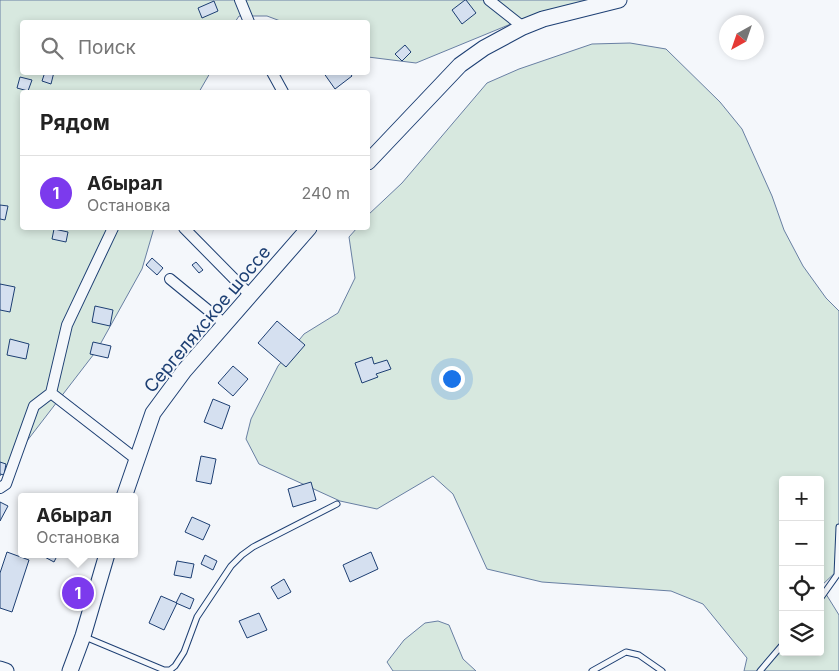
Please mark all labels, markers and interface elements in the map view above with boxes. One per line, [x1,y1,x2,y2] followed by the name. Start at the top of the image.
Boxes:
[719,15,764,60] north arrow
[20,20,370,75] search box
[38,34,66,62] icon: search
[78,36,136,59] text: Поиск
[40,110,110,135] text: Рядом
[87,172,163,195] text: Абырал
[53,183,59,203] text: 1
[302,183,350,203] text: 240 m
[87,195,171,215] text: Остановка
[139,241,275,397] street label: Сергеляхское шоссе
[439,366,465,392] your location
[779,476,824,656] map controls
[779,476,824,521] button: +
[18,493,138,558] popup
[36,504,112,527] text: Абырал
[779,521,824,566] button: −
[36,527,120,547] text: Остановка
[779,566,824,611] button: locate
[62,574,94,612] pin: 1
[779,611,824,656] button: layers

